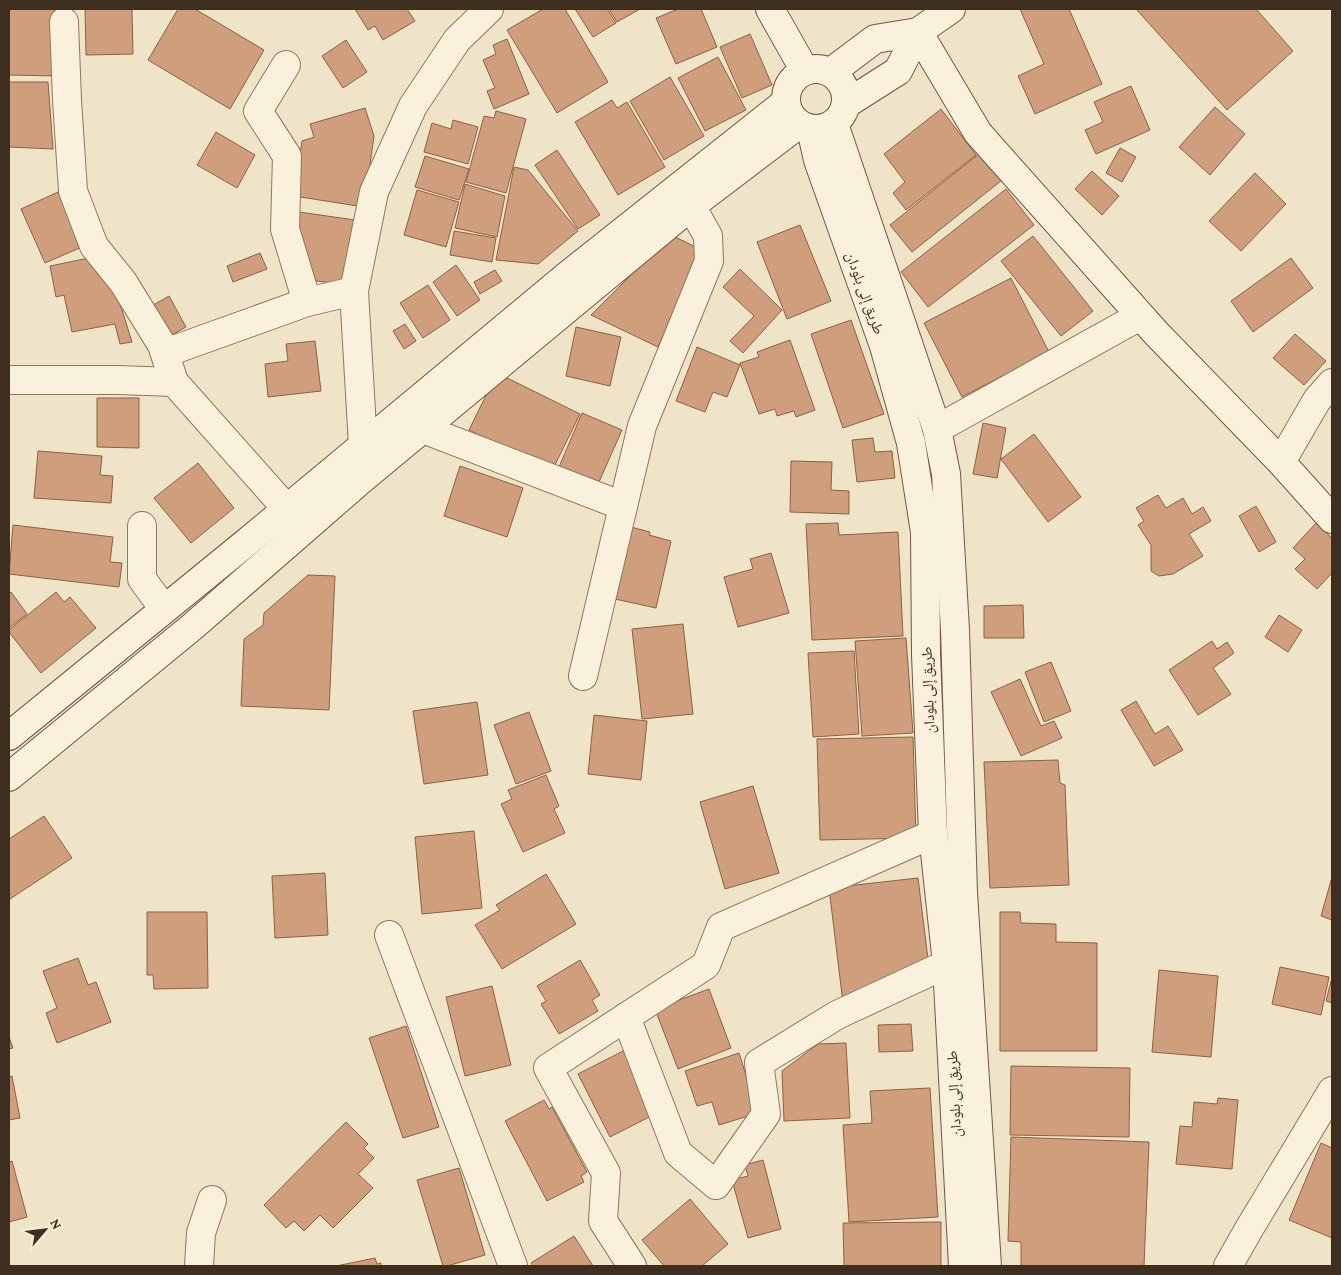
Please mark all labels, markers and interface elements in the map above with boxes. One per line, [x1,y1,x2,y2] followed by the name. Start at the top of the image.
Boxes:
[841,249,887,337] street label: طريق إلى بلودان
[918,646,940,734] street label: طريق إلى بلودان
[944,1050,966,1138] street label: طريق إلى بلودان
[20,1205,70,1255] north arrow
[47,1216,66,1232] text: N

